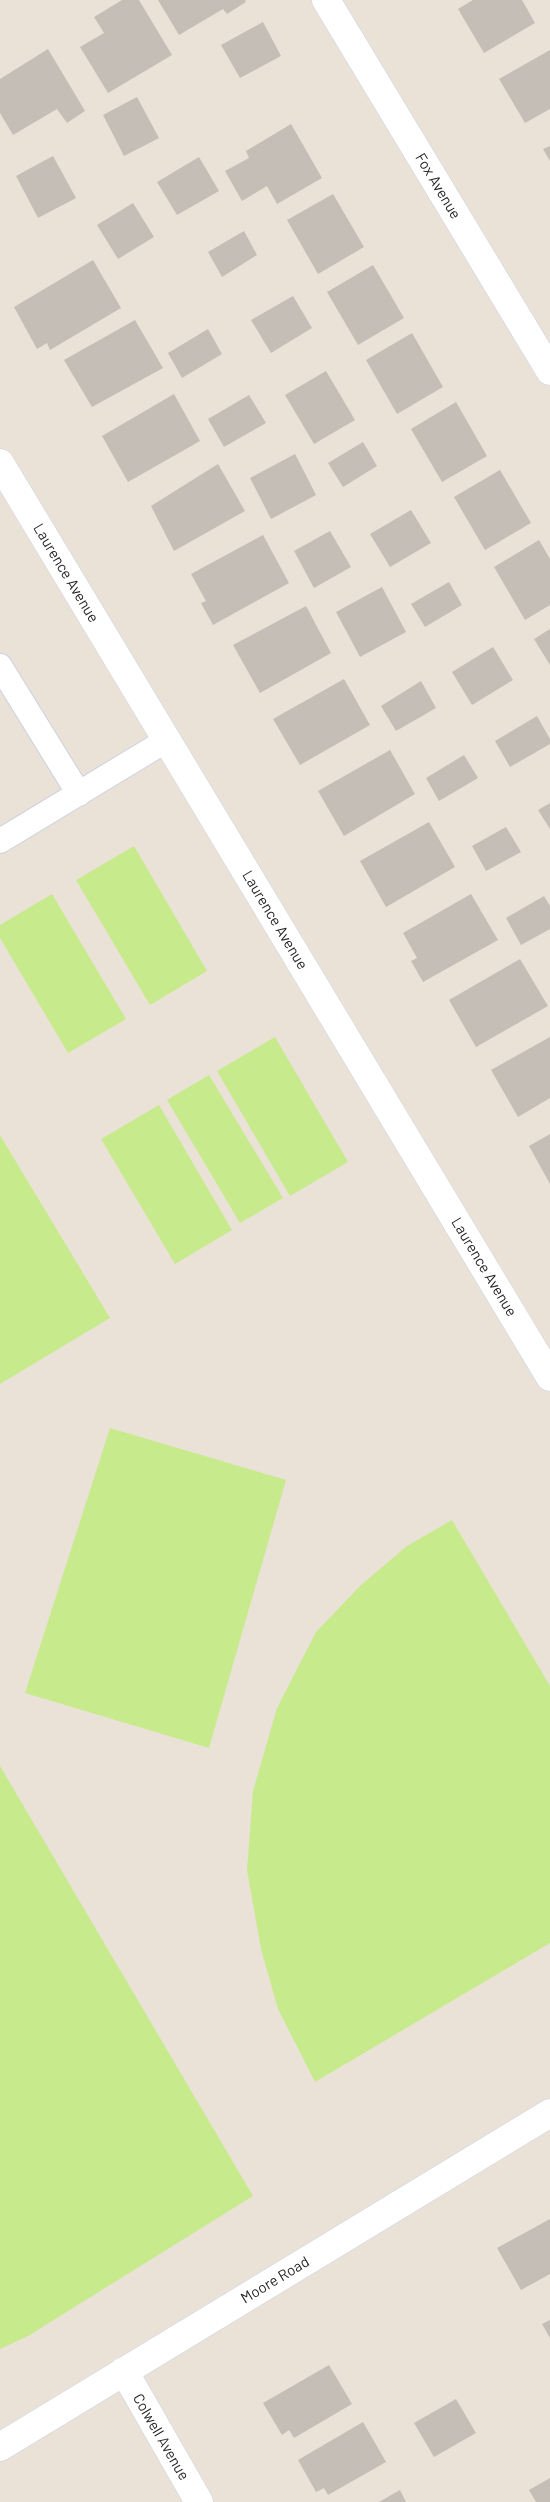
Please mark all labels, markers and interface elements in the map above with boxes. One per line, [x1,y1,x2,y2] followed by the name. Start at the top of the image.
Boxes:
[411,150,465,222] street label: Fox Avenue
[29,520,103,626] street label: Laurence Avenue
[238,867,312,973] street label: Laurence Avenue
[447,1214,521,1320] street label: Laurence Avenue
[238,2253,312,2307] street label: Moore Road
[129,2391,193,2483] street label: Colwell Avenue

